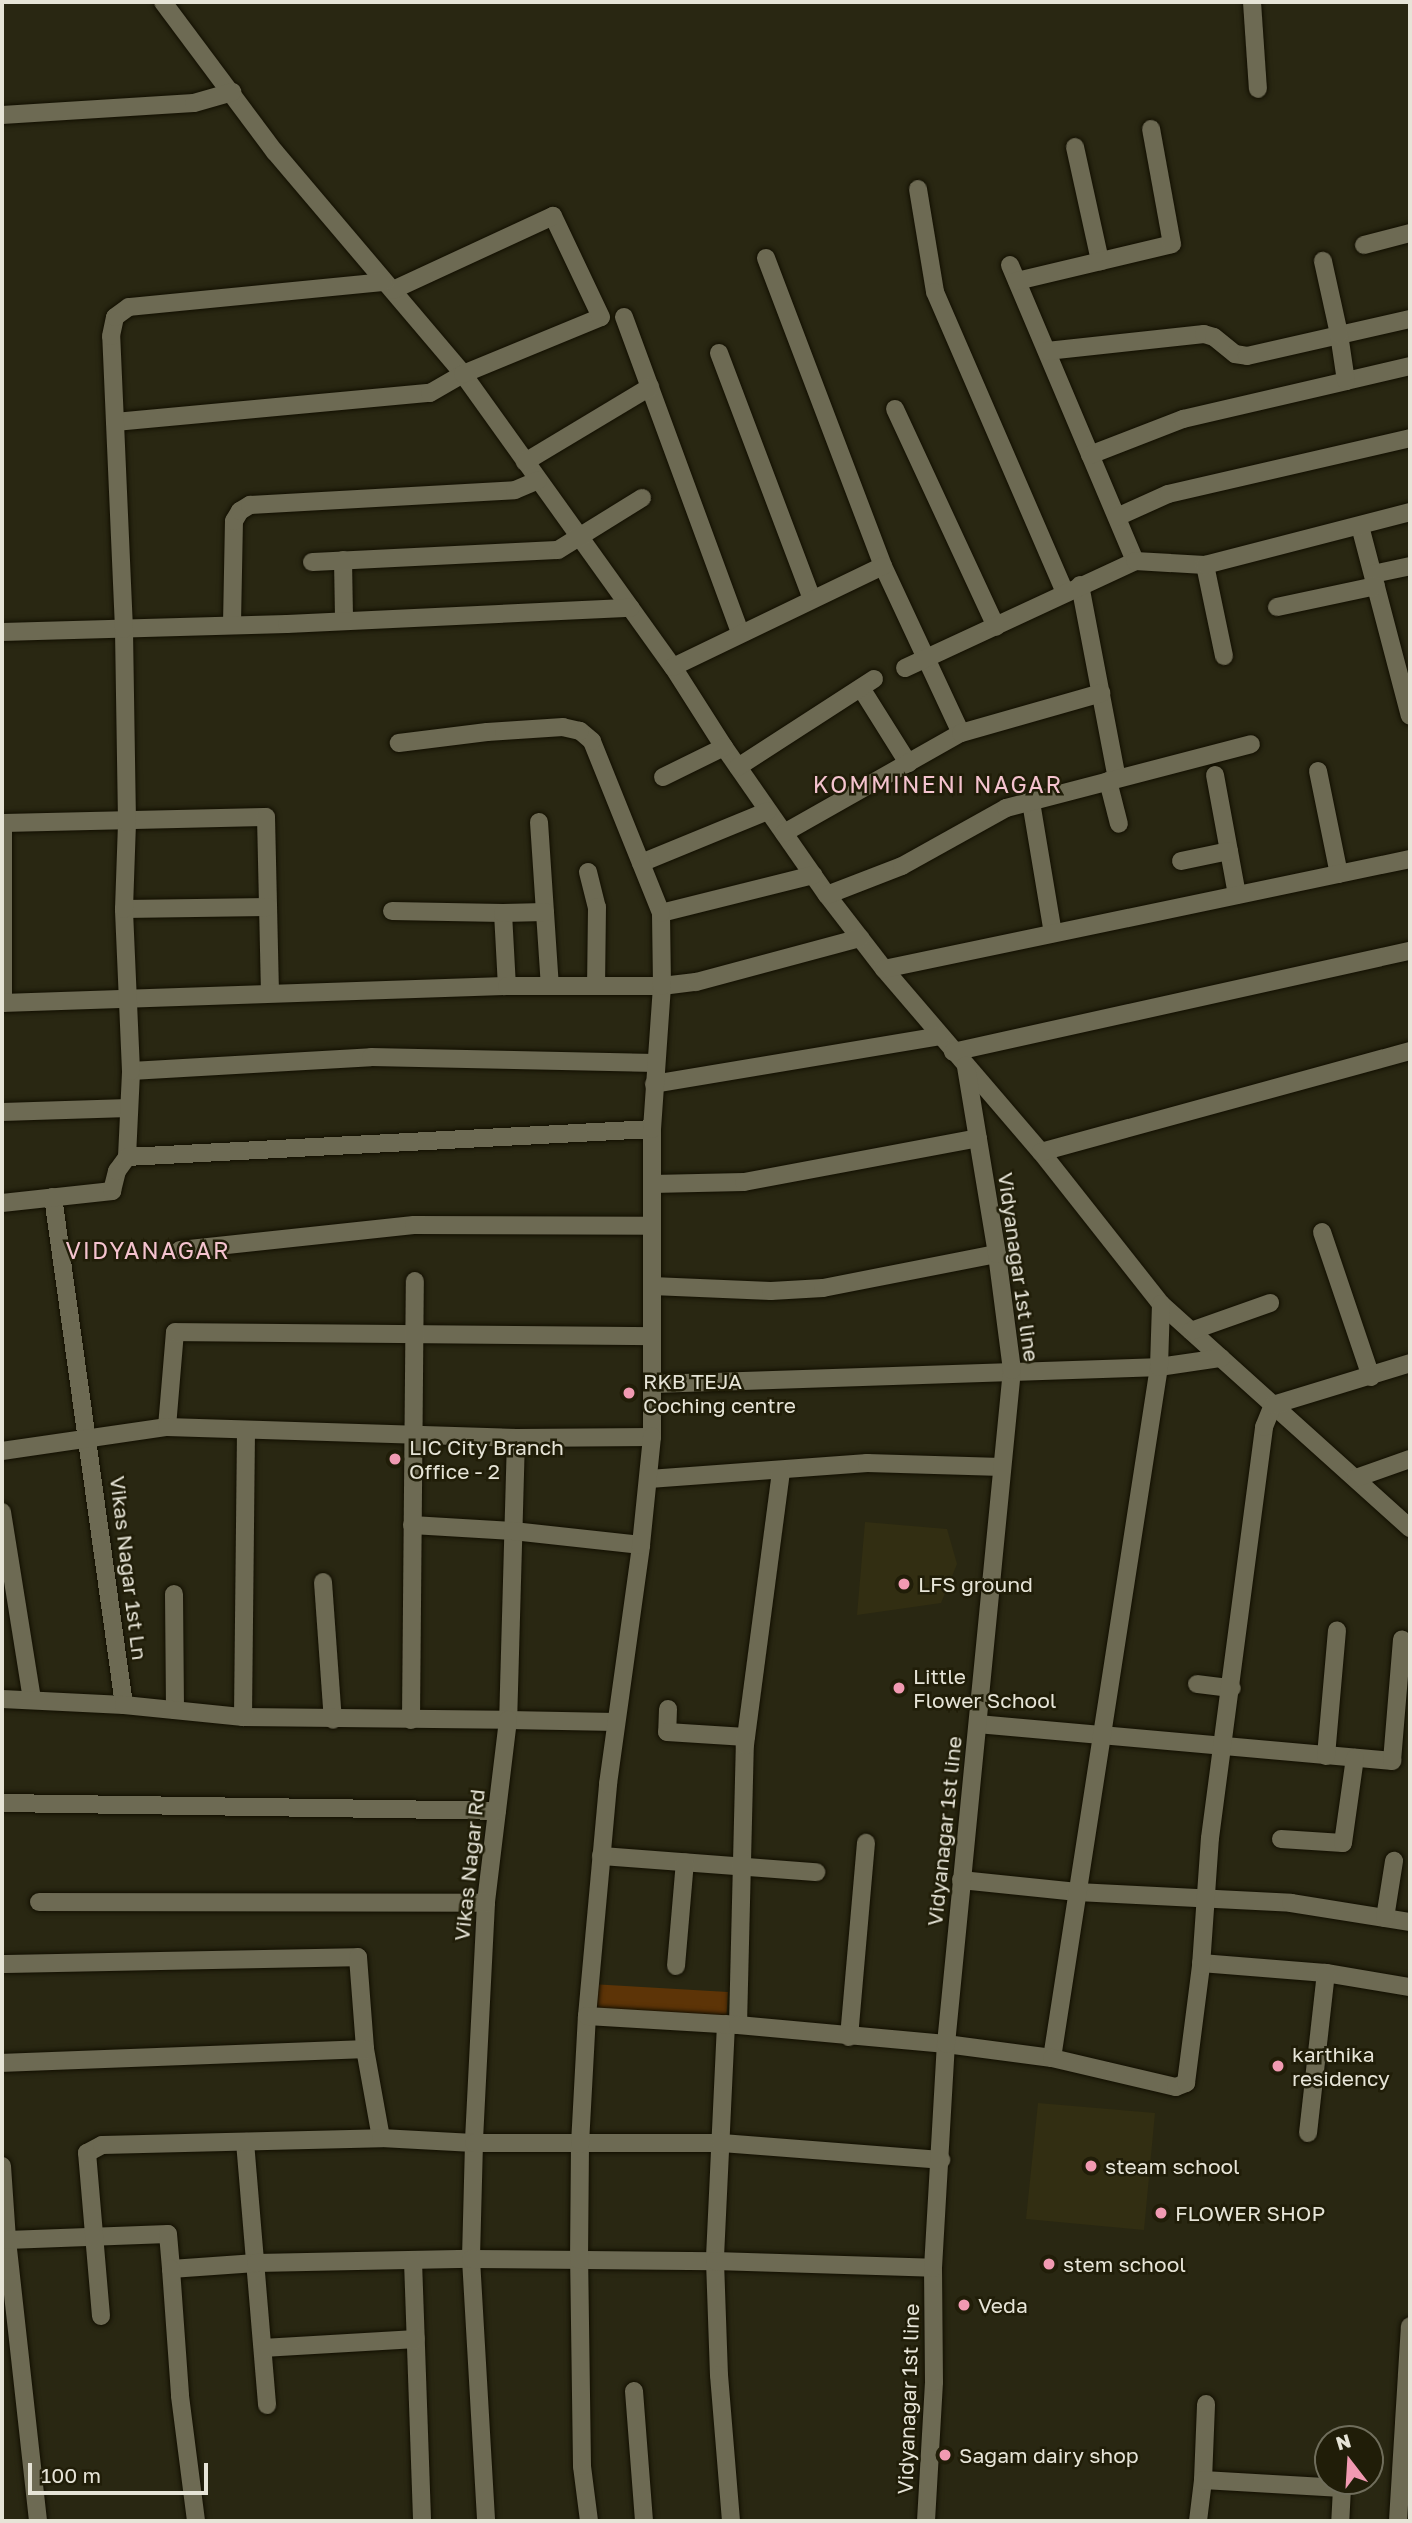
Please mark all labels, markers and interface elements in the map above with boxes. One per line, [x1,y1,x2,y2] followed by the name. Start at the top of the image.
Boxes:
[815,770,1061,798] district label: KOMMINENI NAGAR
[993,1171,1045,1363] street label: Vidyanagar 1st line
[67,1236,229,1264] district label: VIDYANAGAR
[643,1368,796,1418] place label: RKB TEJA Coching centre
[621,1385,637,1401] marker: RKB TEJA Coching centre
[409,1434,564,1484] place label: LIC City Branch Office - 2
[387,1451,403,1467] marker: LIC City Branch Office - 2
[105,1474,153,1662] street label: Vikas Nagar 1st Ln
[918,1571,1033,1597] place label: LFS ground
[896,1576,912,1592] marker: LFS ground
[913,1663,1057,1713] place label: Little Flower School
[891,1680,907,1696] marker: Little Flower School
[921,1735,967,1927] street label: Vidyanagar 1st line
[448,1788,490,1942] street label: Vikas Nagar Rd
[1292,2041,1390,2091] place label: karthika residency
[1270,2058,1286,2074] marker: karthika residency
[1105,2153,1240,2179] place label: steam school
[1083,2158,1099,2174] marker: steam school
[1175,2200,1325,2226] place label: FLOWER SHOP
[1153,2205,1169,2221] marker: FLOWER SHOP
[1063,2251,1186,2277] place label: stem school
[1041,2256,1057,2272] marker: stem school
[978,2292,1028,2318] place label: Veda
[956,2297,972,2313] marker: Veda
[892,2303,924,2495] street label: Vidyanagar 1st line
[1314,2425,1384,2495] north arrow
[1333,2428,1354,2454] text: N
[959,2442,1139,2468] place label: Sagam dairy shop
[937,2447,953,2463] marker: Sagam dairy shop
[32,2450,212,2494] scale bar
[41,2462,101,2488] text: 100 m

